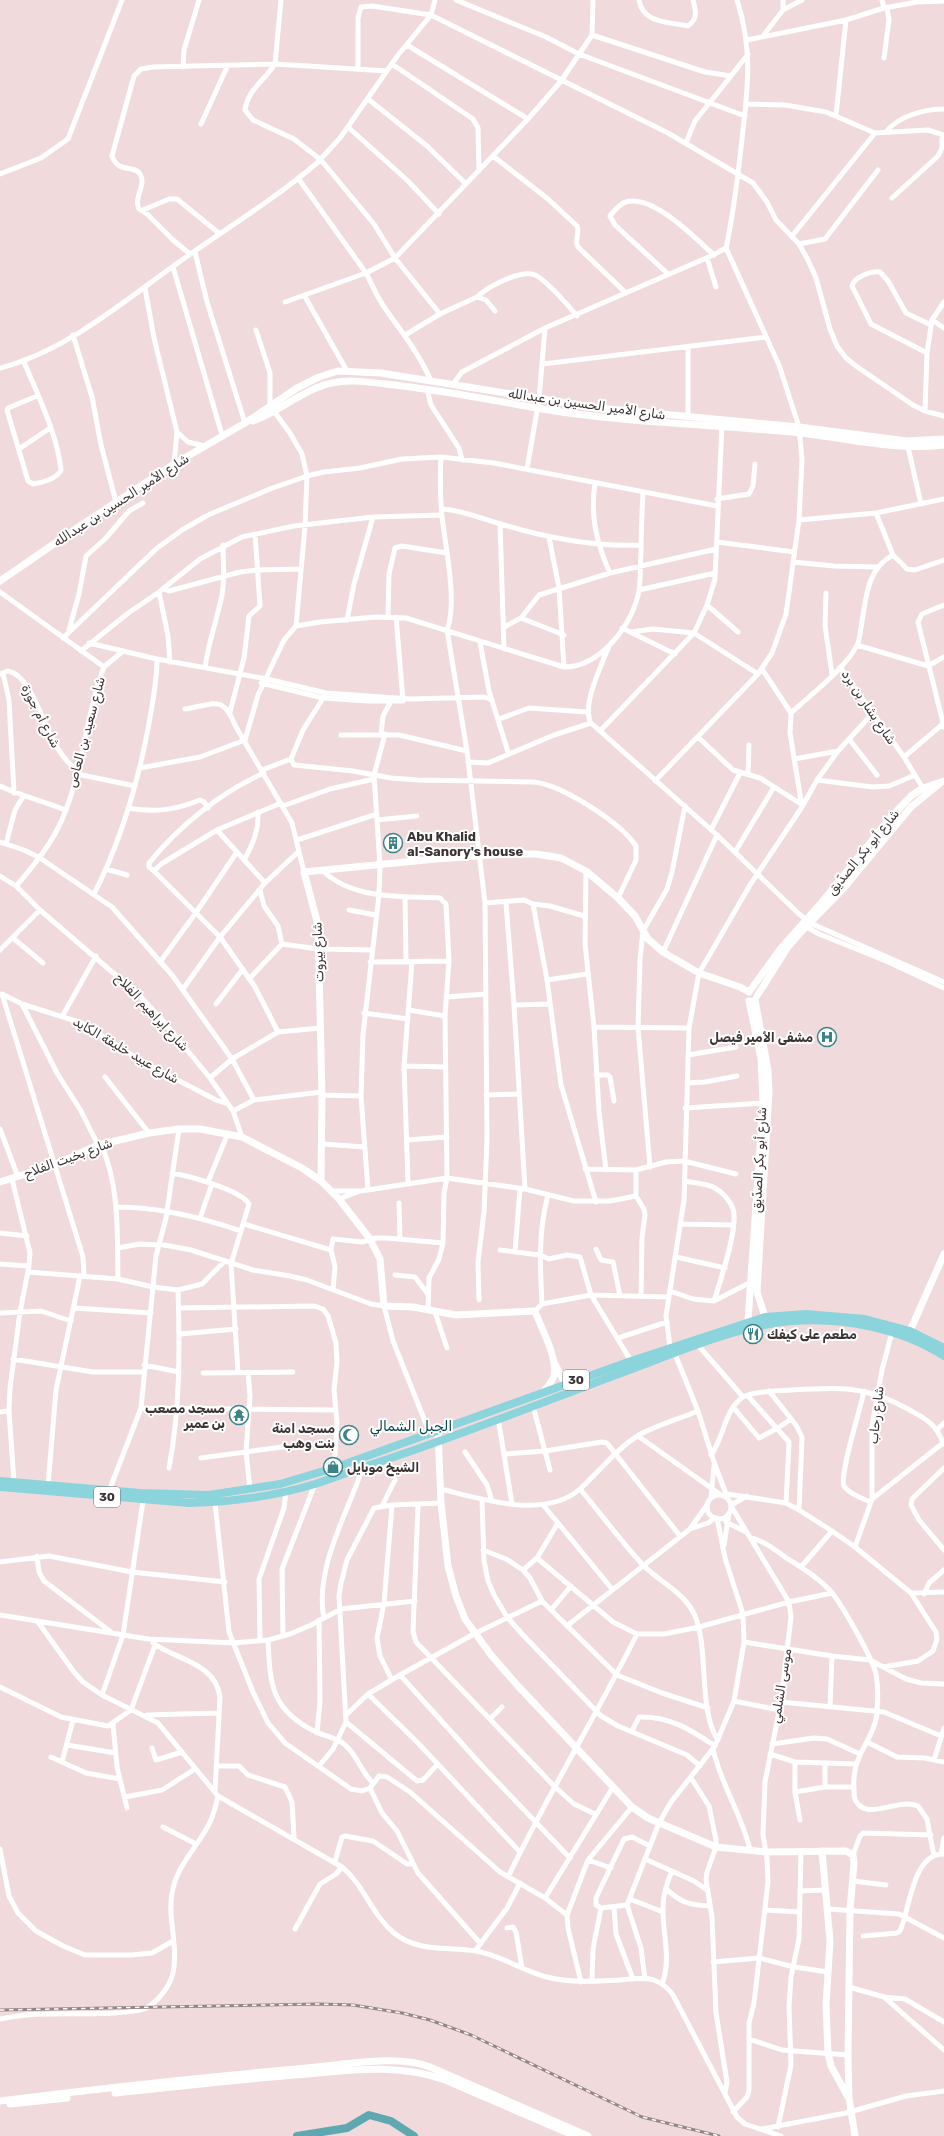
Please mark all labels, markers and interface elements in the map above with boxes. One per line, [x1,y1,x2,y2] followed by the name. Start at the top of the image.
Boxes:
[507,386,667,424] street label: شارع الأمير الحسين بن عبدالله
[50,450,193,551] street label: شارع الأمير الحسين بن عبدالله
[837,667,899,748] street label: شارع بشار بن برد
[64,675,110,789] street label: شارع سعيد بن العاص
[17,681,64,751] street label: شارع أم جوزة
[824,806,904,899] street label: شارع أبو بكر الصدّيق
[407,829,524,859] place label: Abu Khalid al-Sanory's house
[382,832,404,854] building icon: Abu Khalid al-Sanory's house
[309,921,329,982] street label: شارع بيروت
[110,970,192,1056] street label: شارع إبراهيم الفلاح
[69,1014,182,1088] street label: شارع عبيد خليفة الكايد
[816,1026,838,1048] hospital icon: مشفى الأمير فيصل
[710,1030,813,1046] place label: مشفى الأمير فيصل
[749,1107,771,1213] street label: شارع أبو بكر الصدّيق
[22,1135,115,1183] street label: شارع بخيت الفلاح
[742,1323,764,1345] restaurant icon: مطعم على كيفك
[767,1327,857,1343] place label: مطعم على كيفك
[563,1370,589,1390] road number: 30
[865,1385,888,1445] street label: شارع رحاب
[145,1401,225,1431] place label: مسجد مصعب بن عمير
[228,1404,250,1426] temple icon: مسجد مصعب بن عمير
[370,1418,452,1437] district label: الجبل الشمالي
[272,1421,335,1451] place label: مسجد امنة بنت وهب
[338,1424,360,1446] mosque icon: مسجد امنة بنت وهب
[322,1456,344,1478] shop icon: الشيخ موبايل
[347,1460,419,1477] place label: الشيخ موبايل
[94,1487,120,1507] road number: 30
[768,1648,796,1725] street label: موسى الشلمي

